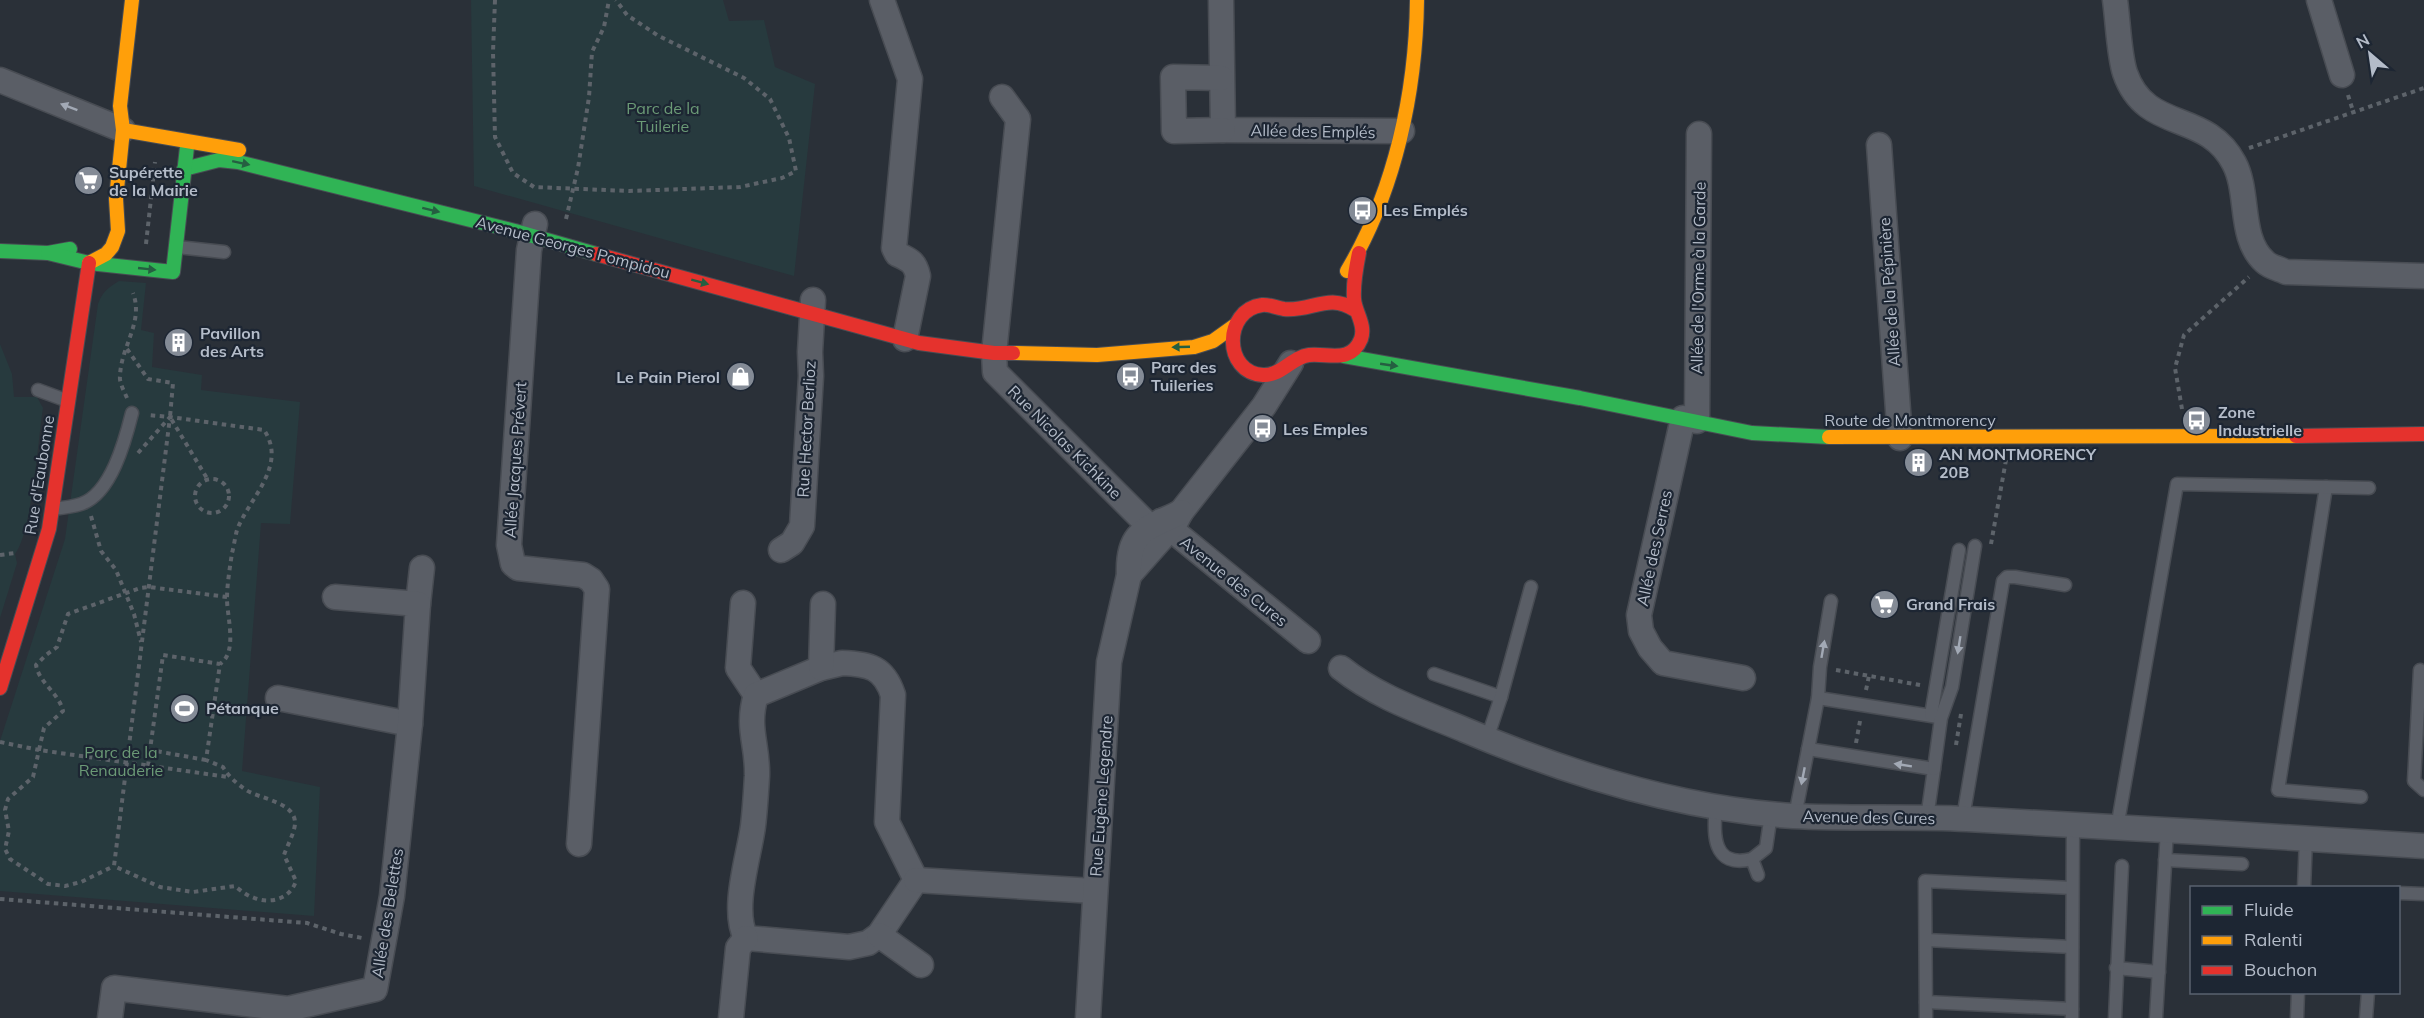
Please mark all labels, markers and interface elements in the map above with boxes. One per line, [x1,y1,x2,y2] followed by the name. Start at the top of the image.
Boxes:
[2340,24,2400,84] north arrow
[2353,29,2373,53] text: N
[626,98,700,136] park label: Parc de la Tuilerie
[60,102,78,112] one-way arrow
[1250,120,1376,142] street label: Allée des Emplés
[232,159,251,168] one-way arrow
[109,162,198,200] place label: Supérette de la Mairie
[72,165,104,197] supermarket icon: Supérette de la Mairie
[1686,182,1710,374] street label: Allée de l'Orme à la Garde
[1346,194,1378,226] bus stop icon: Les Emplés
[1383,200,1468,220] place label: Les Emplés
[422,206,440,215] one-way arrow
[474,211,672,283] street label: Avenue Georges Pompidou
[1874,217,1904,367] street label: Allée de la Pépinière
[138,264,157,274] one-way arrow
[691,278,709,287] one-way arrow
[200,323,264,361] place label: Pavillon des Arts
[163,326,195,358] building icon: Pavillon des Arts
[1171,343,1190,352] one-way arrow
[1151,357,1217,395] place label: Parc des Tuileries
[792,360,820,498] street label: Rue Hector Berlioz
[1114,360,1146,392] bus stop icon: Parc des Tuileries
[725,361,757,393] shop icon: Le Pain Pierol
[1380,361,1399,370] one-way arrow
[616,367,720,387] place label: Le Pain Pierol
[500,381,530,539] street label: Allée Jacques Prévert
[1004,381,1126,503] street label: Rue Nicolas Kichkine
[2218,402,2302,440] place label: Zone Industrielle
[2181,405,2213,437] bus stop icon: Zone Industrielle
[1824,410,1996,430] street label: Route de Montmorency
[1246,413,1278,445] bus stop icon: Les Emples
[20,414,58,536] street label: Rue d'Eaubonne
[1283,419,1368,439] place label: Les Emples
[1939,444,2097,482] place label: AN MONTMORENCY 20B
[1902,447,1934,479] building icon: AN MONTMORENCY 20B
[1632,488,1676,608] street label: Allée des Serres
[1176,531,1292,631] street label: Avenue des Cures
[1869,588,1901,620] supermarket icon: Grand Frais
[1906,594,1995,614] place label: Grand Frais
[1954,636,1963,655] one-way arrow
[1818,640,1827,659] one-way arrow
[169,692,201,724] sports icon: Pétanque
[206,698,279,718] place label: Pétanque
[1085,715,1117,877] street label: Rue Eugène Legendre
[79,742,163,780] park label: Parc de la Renauderie
[1894,760,1913,769] one-way arrow
[1798,767,1807,786] one-way arrow
[1802,806,1936,828] street label: Avenue des Cures
[367,847,407,979] street label: Allée des Belettes
[2190,886,2400,994] legend
[2244,898,2294,921] text: Fluide
[2244,928,2302,951] text: Ralenti
[2244,958,2317,981] text: Bouchon

